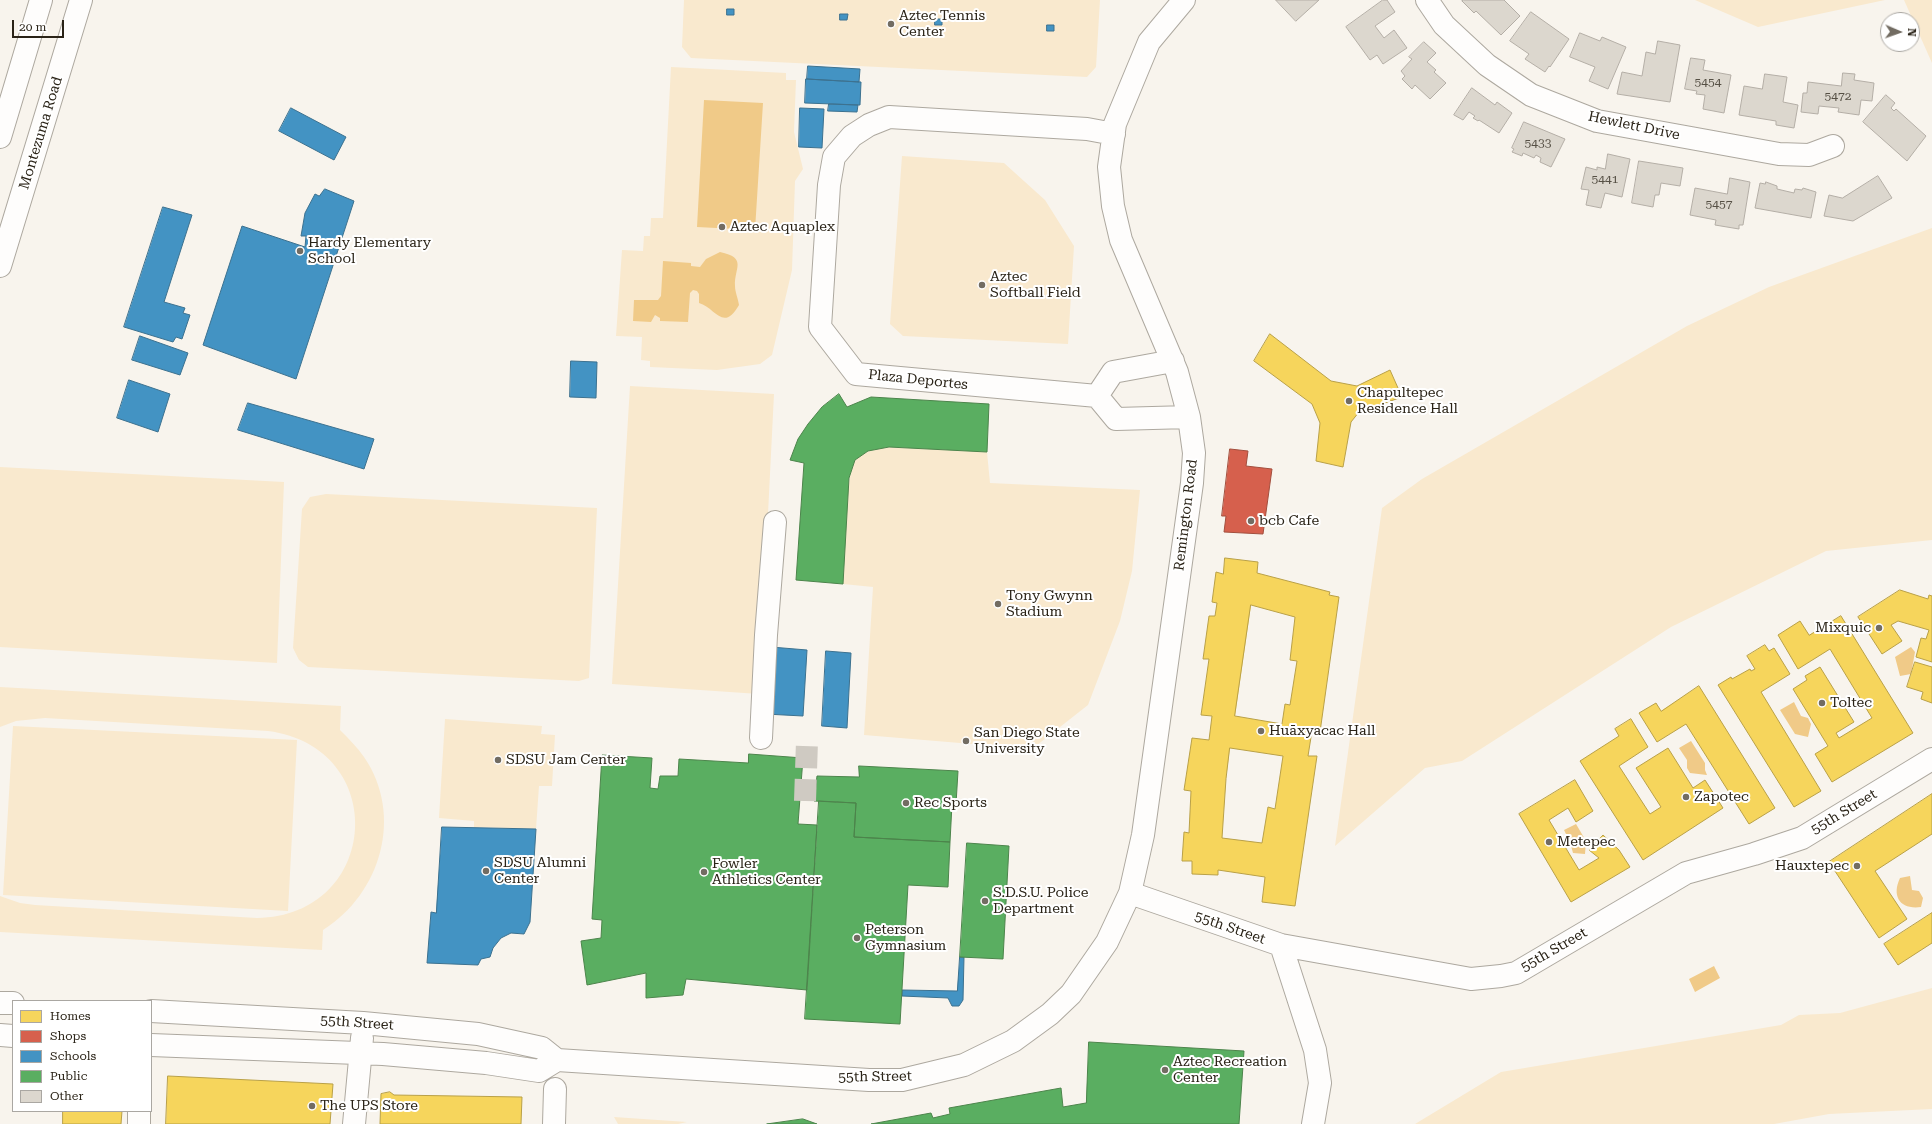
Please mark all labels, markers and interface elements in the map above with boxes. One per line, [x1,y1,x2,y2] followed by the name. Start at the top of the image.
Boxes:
[899,8,985,40] place label: Aztec Tennis Center
[14,12,66,38] scale bar
[1880,12,1920,52] north arrow
[886,19,896,29] marker: Aztec Tennis Center
[19,20,46,34] text: 20 m
[1905,28,1918,37] text: N
[16,75,66,191] street label: Montezuma Road
[1695,75,1721,89] house number: 5454
[1825,89,1851,103] house number: 5472
[1587,108,1681,144] street label: Hewlett Drive
[1525,136,1551,150] house number: 5433
[1592,172,1618,186] house number: 5441
[1706,197,1732,211] house number: 5457
[730,219,835,235] place label: Aztec Aquaplex
[717,222,727,232] marker: Aztec Aquaplex
[308,235,431,268] place label: Hardy Elementary School
[295,246,305,256] marker: Hardy Elementary School
[990,269,1081,302] place label: Aztec Softball Field
[977,280,987,290] marker: Aztec Softball Field
[867,366,969,394] street label: Plaza Deportes
[1357,385,1458,418] place label: Chapultepec Residence Hall
[1344,396,1354,406] marker: Chapultepec Residence Hall
[1171,458,1201,572] street label: Remington Road
[1259,513,1319,529] place label: bcb Cafe
[1246,516,1256,526] marker: bcb Cafe
[1006,588,1093,620] place label: Tony Gwynn Stadium
[993,599,1003,609] marker: Tony Gwynn Stadium
[1815,620,1871,636] place label: Mixquic
[1874,623,1884,633] marker: Mixquic
[1830,695,1872,711] place label: Toltec
[1817,698,1827,708] marker: Toltec
[1269,723,1375,739] place label: Huāxyacac Hall
[974,725,1080,758] place label: San Diego State University
[1256,726,1266,736] marker: Huāxyacac Hall
[961,736,971,746] marker: San Diego State University
[506,752,626,768] place label: SDSU Jam Center
[493,755,503,765] marker: SDSU Jam Center
[1808,786,1880,838] street label: 55th Street
[1694,789,1749,805] place label: Zapotec
[1681,792,1691,802] marker: Zapotec
[914,795,987,811] place label: Rec Sports
[901,798,911,808] marker: Rec Sports
[1557,834,1615,850] place label: Metepec
[1544,837,1554,847] marker: Metepec
[494,855,586,888] place label: SDSU Alumni Center
[712,856,821,888] place label: Fowler Athletics Center
[1775,858,1849,874] place label: Hauxtepec
[1852,861,1862,871] marker: Hauxtepec
[481,866,491,876] marker: SDSU Alumni Center
[699,867,709,877] marker: Fowler Athletics Center
[993,885,1088,918] place label: S.D.S.U. Police Department
[980,896,990,906] marker: S.D.S.U. Police Department
[1192,908,1268,948] street label: 55th Street
[865,922,946,954] place label: Peterson Gymnasium
[1518,924,1590,976] street label: 55th Street
[852,933,862,943] marker: Peterson Gymnasium
[12,1000,152,1112] legend
[50,1009,90,1023] text: Homes
[320,1012,394,1034] street label: 55th Street
[50,1029,86,1043] text: Shops
[50,1049,96,1063] text: Schools
[1173,1054,1287,1086] place label: Aztec Recreation Center
[1160,1065,1170,1075] marker: Aztec Recreation Center
[838,1068,912,1086] street label: 55th Street
[50,1069,87,1083] text: Public
[50,1089,83,1103] text: Other
[320,1098,418,1114] place label: The UPS Store
[307,1101,317,1111] marker: The UPS Store

